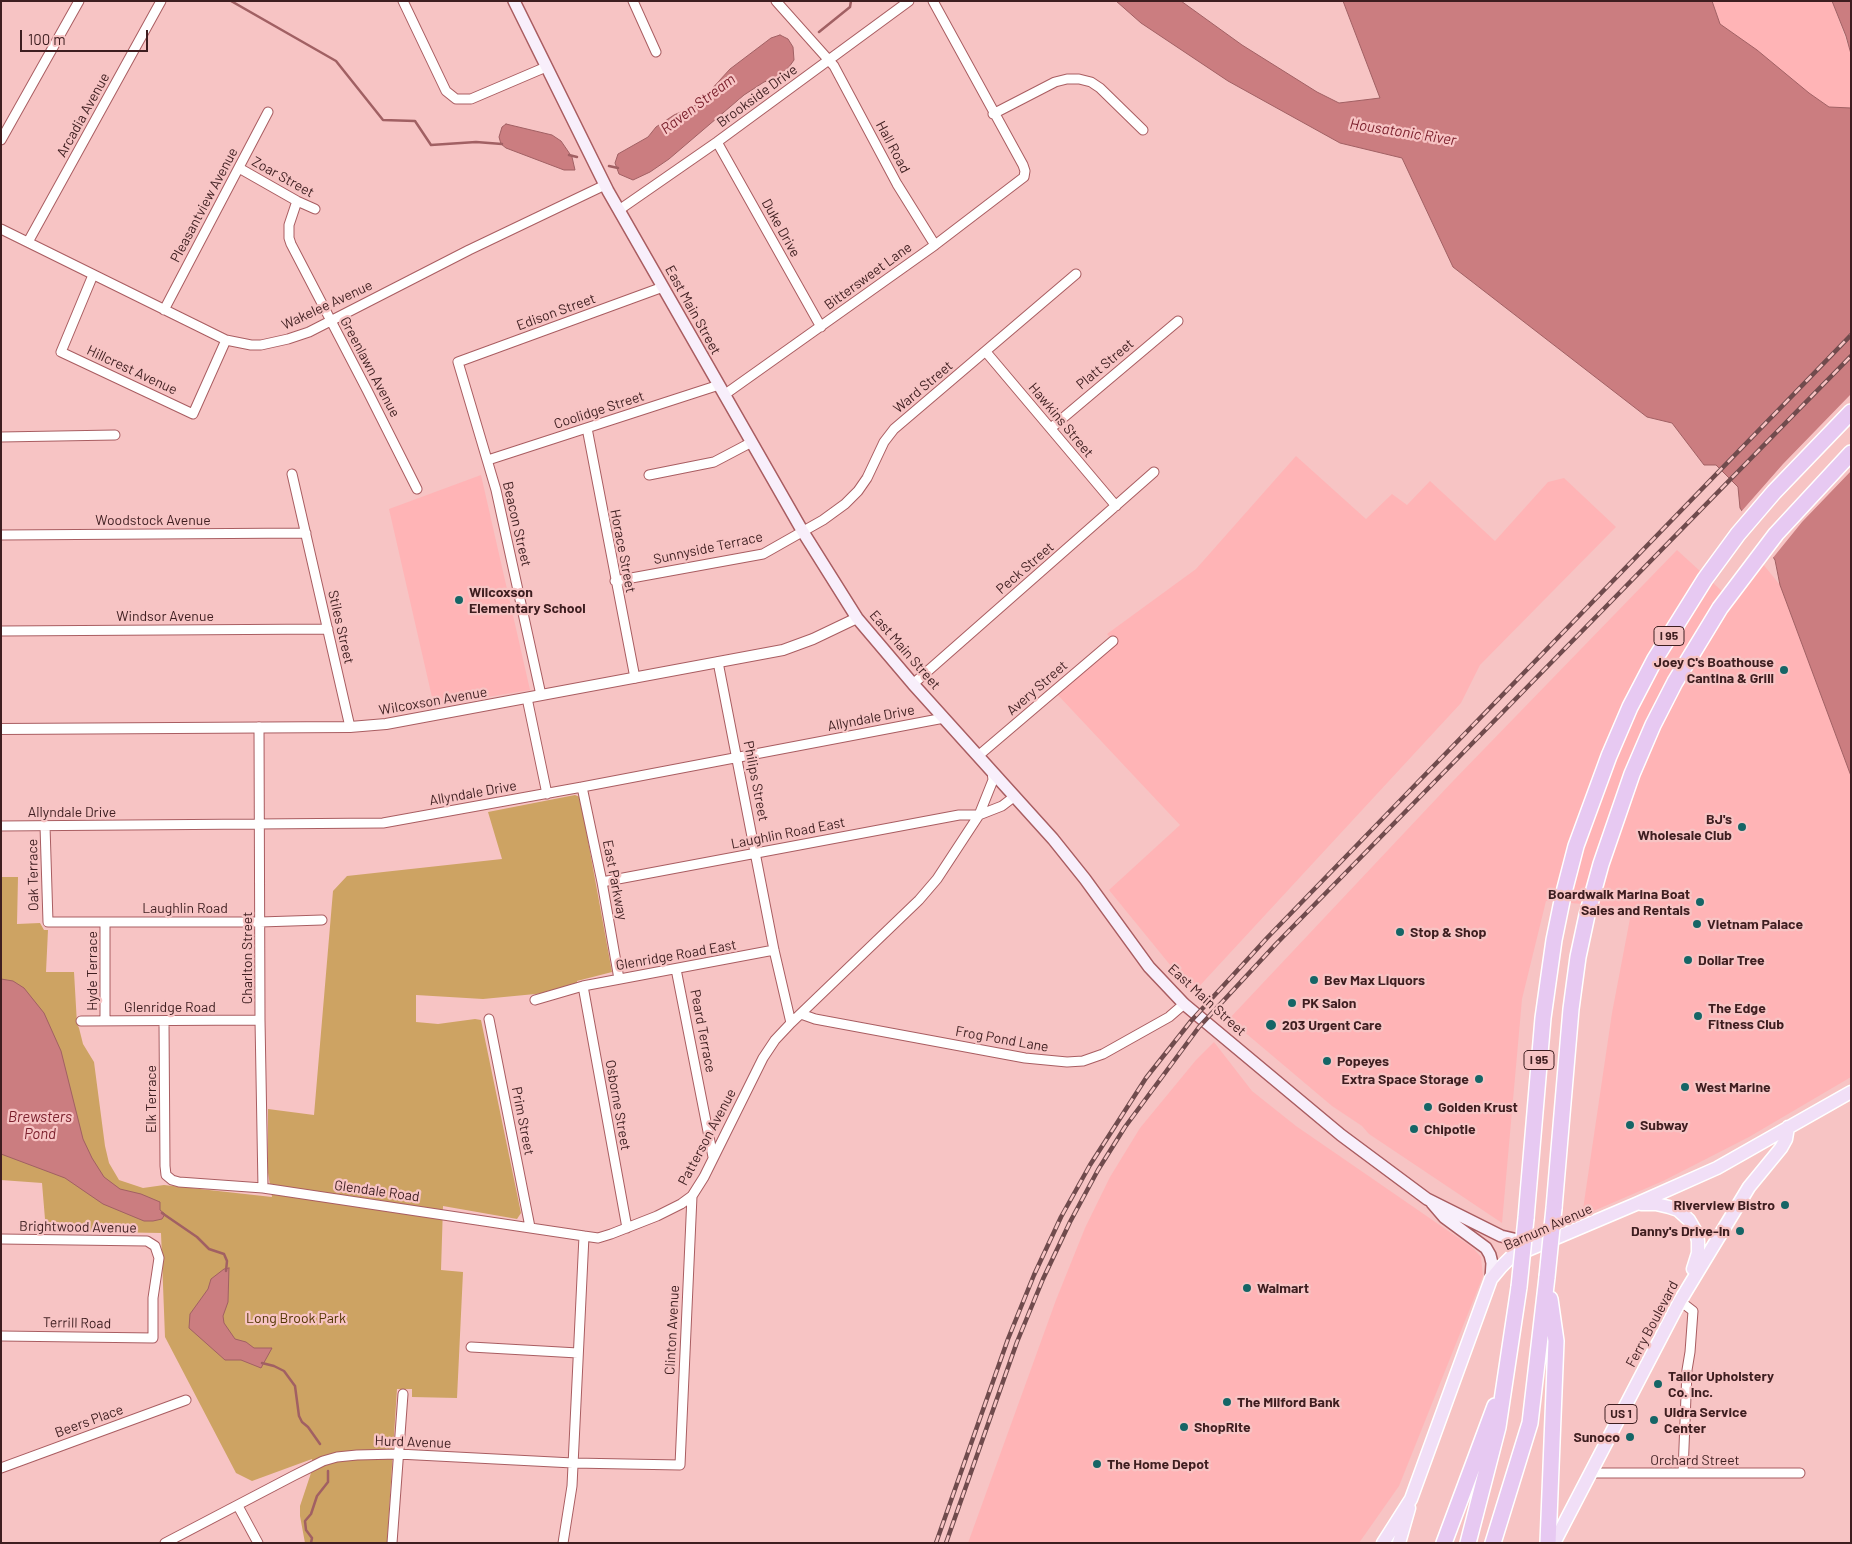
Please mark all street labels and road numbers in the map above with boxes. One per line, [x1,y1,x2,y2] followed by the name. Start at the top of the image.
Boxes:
[713,61,801,131] street label: Brookside Drive
[53,70,113,160] street label: Arcadia Avenue
[872,118,914,176] street label: Hall Road
[167,145,241,265] street label: Pleasantview Avenue
[249,153,317,201] street label: Zoar Street
[758,196,804,260] street label: Duke Drive
[821,239,915,313] street label: Bittersweet Lane
[662,262,724,358] street label: East Main Street
[279,277,375,333] street label: Wakelee Avenue
[514,290,598,334] street label: Edison Street
[336,314,404,420] street label: Greenlawn Avenue
[1073,335,1137,393] street label: Platt Street
[84,342,180,398] street label: Hillcrest Avenue
[890,357,956,417] street label: Ward Street
[1025,379,1097,461] street label: Hawkins Street
[552,387,646,433] street label: Coolidge Street
[499,480,535,568] street label: Beacon Street
[607,508,639,594] street label: Horace Street
[95,512,211,528] street label: Woodstock Avenue
[652,528,764,568] street label: Sunnyside Terrace
[993,538,1057,598] street label: Peck Street
[324,588,358,666] street label: Stiles Street
[866,607,944,693] street label: East Main Street
[116,608,214,624] street label: Windsor Avenue
[1654,626,1684,646] road number: I 95
[1003,657,1071,719] street label: Avery Street
[378,683,488,719] street label: Wilcoxson Avenue
[826,701,916,735] street label: Allyndale Drive
[740,739,772,823] street label: Philips Street
[428,777,518,809] street label: Allyndale Drive
[28,804,116,820] street label: Allyndale Drive
[729,814,847,852] street label: Laughlin Road East
[24,839,42,911] street label: Oak Terrace
[599,839,631,921] street label: East Parkway
[142,900,228,916] street label: Laughlin Road
[239,912,255,1004] street label: Charlton Street
[84,931,100,1011] street label: Hyde Terrace
[614,936,738,974] street label: Glenridge Road East
[1164,960,1250,1040] street label: East Main Street
[687,988,719,1074] street label: Peard Terrace
[124,999,216,1015] street label: Glenridge Road
[954,1023,1050,1055] street label: Frog Pond Lane
[1524,1050,1554,1070] road number: I 95
[602,1058,634,1152] street label: Osborne Street
[143,1065,159,1133] street label: Elk Terrace
[508,1085,538,1157] street label: Prim Street
[674,1086,740,1188] street label: Patterson Avenue
[333,1177,421,1205] street label: Glendale Road
[1501,1200,1595,1254] street label: Barnum Avenue
[19,1218,137,1236] street label: Brightwood Avenue
[1622,1278,1682,1370] street label: Ferry Boulevard
[661,1285,683,1375] street label: Clinton Avenue
[43,1314,111,1332] street label: Terrill Road
[52,1401,126,1441] street label: Beers Place
[1605,1405,1637,1424] road number: US 1
[374,1432,452,1452] street label: Hurd Avenue
[1650,1452,1740,1468] street label: Orchard Street

